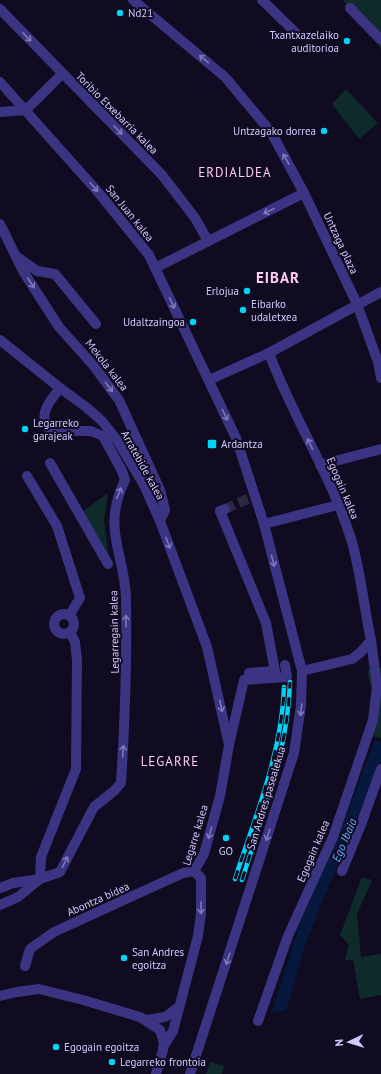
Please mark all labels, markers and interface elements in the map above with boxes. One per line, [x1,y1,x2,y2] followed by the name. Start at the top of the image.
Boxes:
[128,6,153,20] place label: Nd21
[115,8,125,18] marker: Nd21
[270,28,339,55] place label: Txantxazelaiko auditorioa
[22,32,32,42] one-way arrow
[342,36,352,46] marker: Txantxazelaiko auditorioa
[199,55,210,64] one-way arrow
[73,69,161,157] street label: Toribio Etxebarria kalea
[233,124,316,138] place label: Untzagako dorrea
[113,126,123,135] one-way arrow
[319,126,329,136] marker: Untzagako dorrea
[282,153,290,165] one-way arrow
[198,164,272,181] district label: ERDIALDEA
[89,182,98,193] one-way arrow
[103,182,157,244] street label: San Juan kalea
[264,208,276,215] one-way arrow
[321,210,361,276] street label: Untzaga plaza
[256,268,300,287] district label: EIBAR
[27,277,35,288] one-way arrow
[206,284,239,298] place label: Erlojua
[242,286,252,296] marker: Erlojua
[169,297,176,309] one-way arrow
[251,297,297,324] place label: Eibarko udaletxea
[238,305,248,315] marker: Eibarko udaletxea
[123,315,185,329] place label: Udaltzaingoa
[188,317,198,327] marker: Udaltzaingoa
[82,336,132,394] street label: Mekola kalea
[105,381,113,392] one-way arrow
[222,409,229,421] one-way arrow
[33,416,79,443] place label: Legarreko garajeak
[20,424,30,434] marker: Legarreko garajeak
[118,428,168,502] street label: Arratebide kalea
[221,437,263,451] place label: Ardantza
[206,438,218,450] marker: Ardantza
[306,438,313,450] one-way arrow
[324,455,362,521] street label: Egogain kalea
[116,488,123,500] one-way arrow
[164,537,172,549] one-way arrow
[270,555,278,568] one-way arrow
[106,590,122,674] street label: Legarregain kalea
[123,615,130,628] one-way arrow
[218,700,226,713] one-way arrow
[297,703,304,716] one-way arrow
[244,744,288,852] street label: San Andres pasealekua
[119,745,127,758] one-way arrow
[141,753,199,770] district label: LEGARRE
[179,803,211,867] street label: Legarre kalea
[328,816,360,864] water label: Ego Ibaia
[294,818,332,884] street label: Egogain kalea
[205,827,213,840] one-way arrow
[264,828,271,841] one-way arrow
[221,833,231,843] marker: GO
[219,844,233,858] place label: GO
[62,856,69,868] one-way arrow
[64,879,132,919] street label: Abontza bidea
[197,901,205,914] one-way arrow
[132,945,185,972] place label: San Andres egoitza
[223,952,231,964] one-way arrow
[119,953,129,963] marker: San Andres egoitza
[329,1022,369,1062] north arrow
[332,1039,346,1047] text: N
[64,1040,139,1054] place label: Egogain egoitza
[51,1042,61,1052] marker: Egogain egoitza
[120,1055,206,1069] place label: Legarreko frontoia
[107,1057,117,1067] marker: Legarreko frontoia

